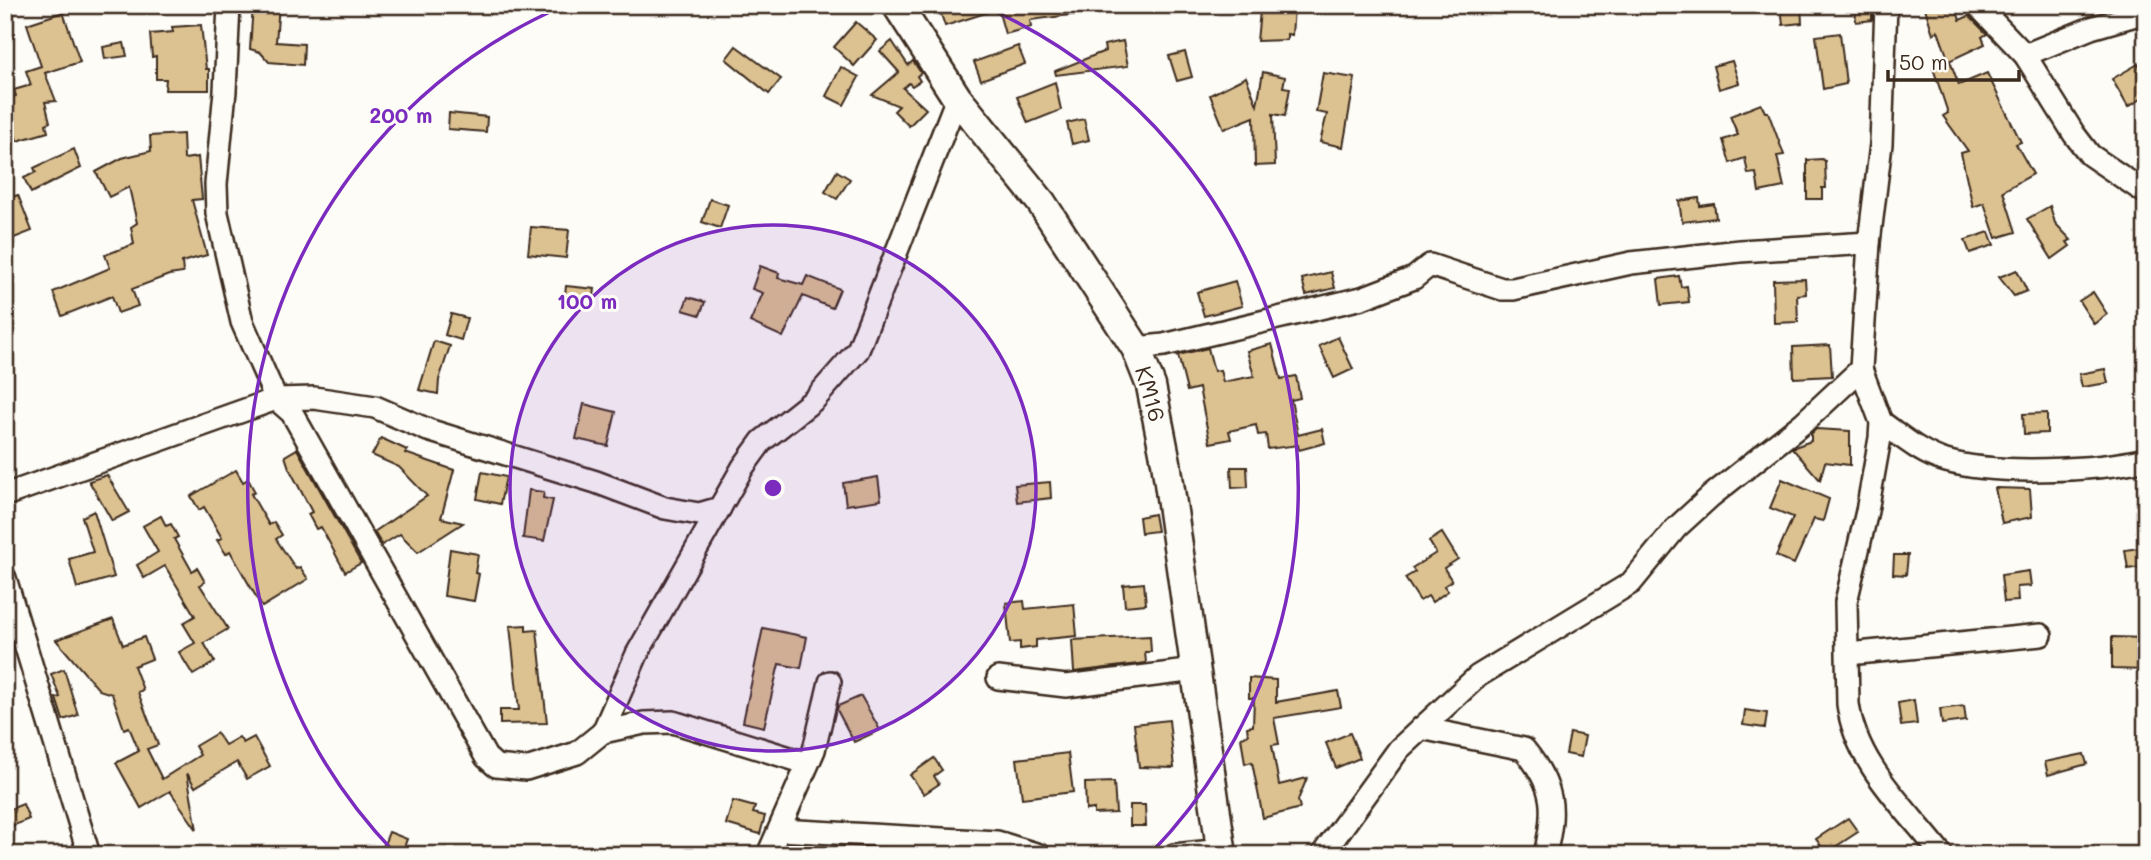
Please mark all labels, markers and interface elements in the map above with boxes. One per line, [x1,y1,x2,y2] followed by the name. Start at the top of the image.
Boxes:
[1888,38,2020,82] scale bar
[1899,48,1948,75] text: 50 m
[370,101,432,128] text: 200 m
[557,287,617,314] text: 100 m
[1129,362,1173,425] street label: KM16
[761,476,785,500] centre of rings

